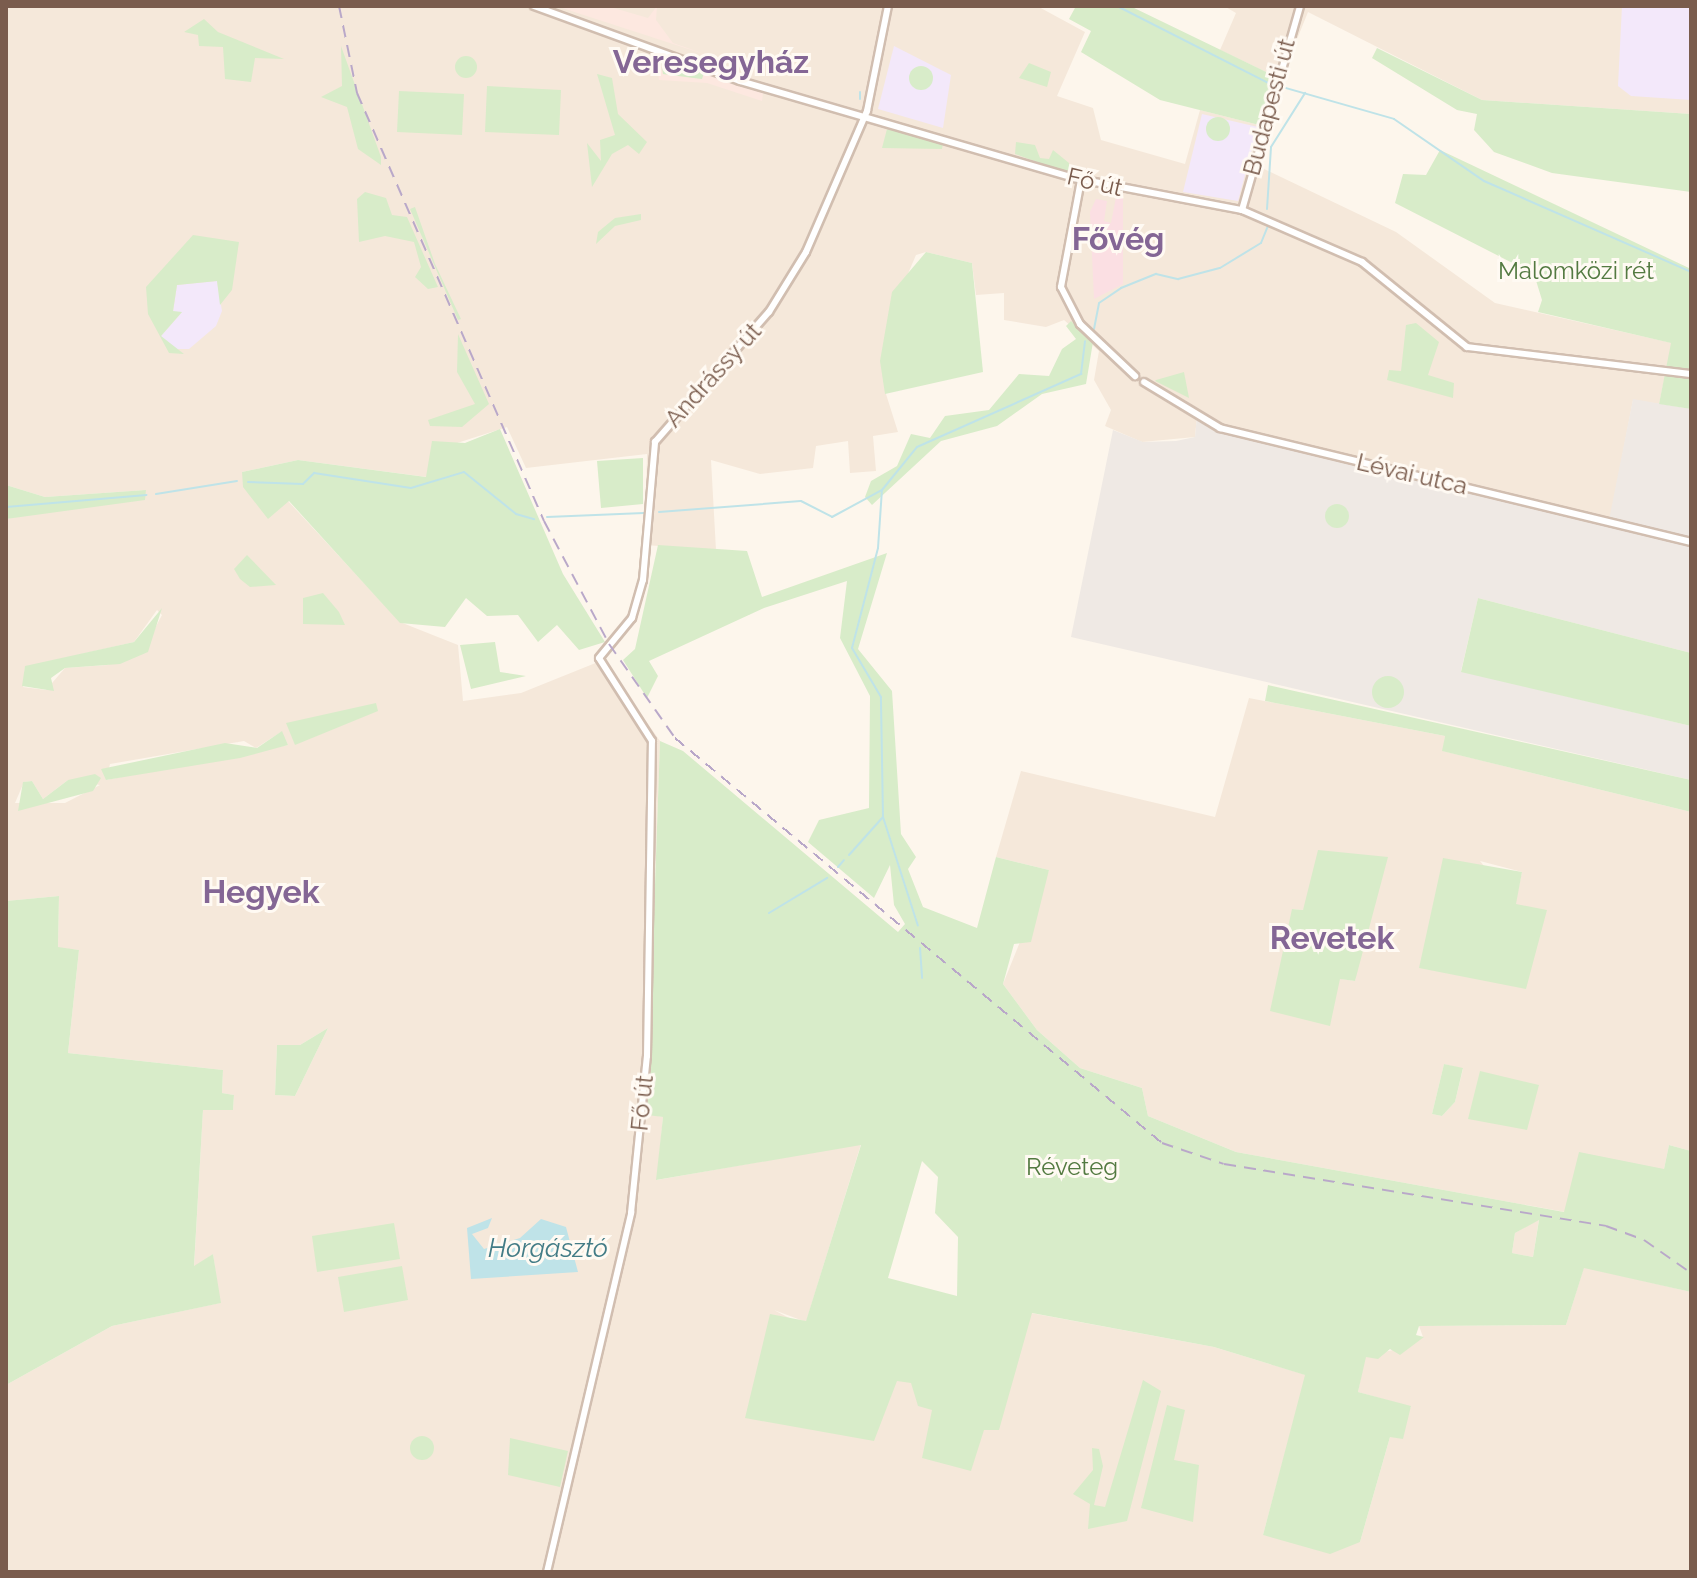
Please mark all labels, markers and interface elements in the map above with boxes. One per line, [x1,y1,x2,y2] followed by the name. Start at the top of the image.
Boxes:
[1237,35,1301,179] street label: Budapesti út
[613,43,809,81] district label: Veresegyház
[1064,162,1126,202] street label: Fő út
[1072,220,1164,258] district label: Fővég
[1498,257,1654,285] park label: Malomközi rét
[658,317,768,433] street label: Andrássy út
[1354,447,1470,501] street label: Lévai utca
[202,873,320,911] district label: Hegyek
[1270,919,1394,957] district label: Revetek
[625,1074,659,1132] street label: Fő út
[1026,1153,1118,1181] park label: Réveteg
[488,1233,608,1265] water label: Horgásztó

